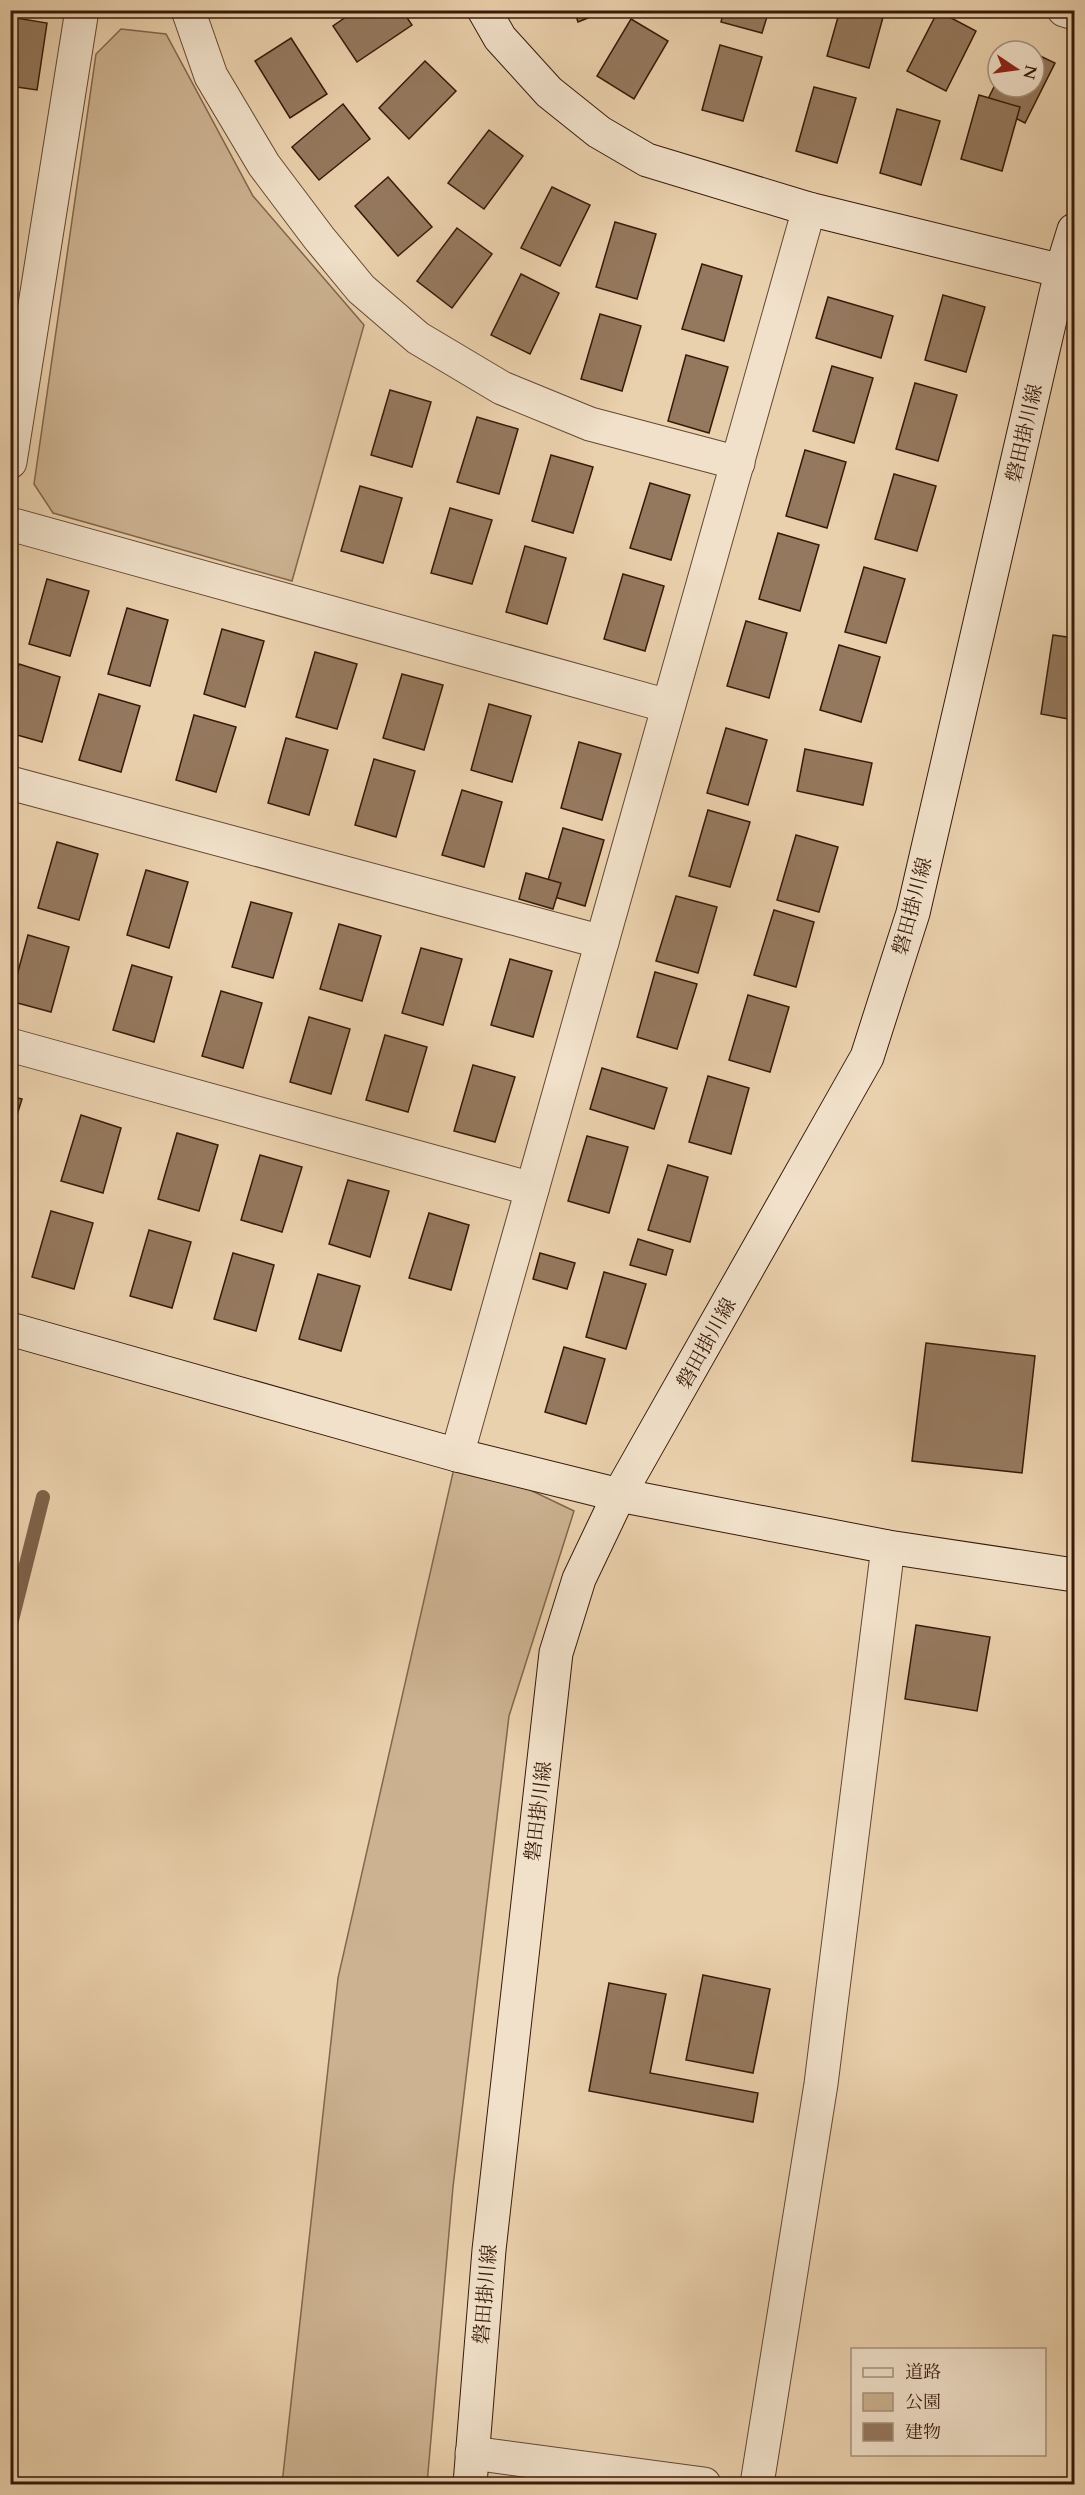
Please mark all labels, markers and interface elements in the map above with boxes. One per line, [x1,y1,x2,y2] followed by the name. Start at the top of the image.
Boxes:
[986,39,1046,99] north arrow
[1017,63,1042,81] text: N
[1000,381,1049,485] street label: 磐田掛川線
[887,854,938,958] street label: 磐田掛川線
[670,1293,742,1394] street label: 磐田掛川線
[519,1760,558,1862] street label: 磐田掛川線
[468,2243,503,2345] street label: 磐田掛川線
[851,2348,1046,2456] legend
[905,2360,941,2385] text: 道路
[905,2390,941,2415] text: 公園
[905,2420,941,2445] text: 建物

